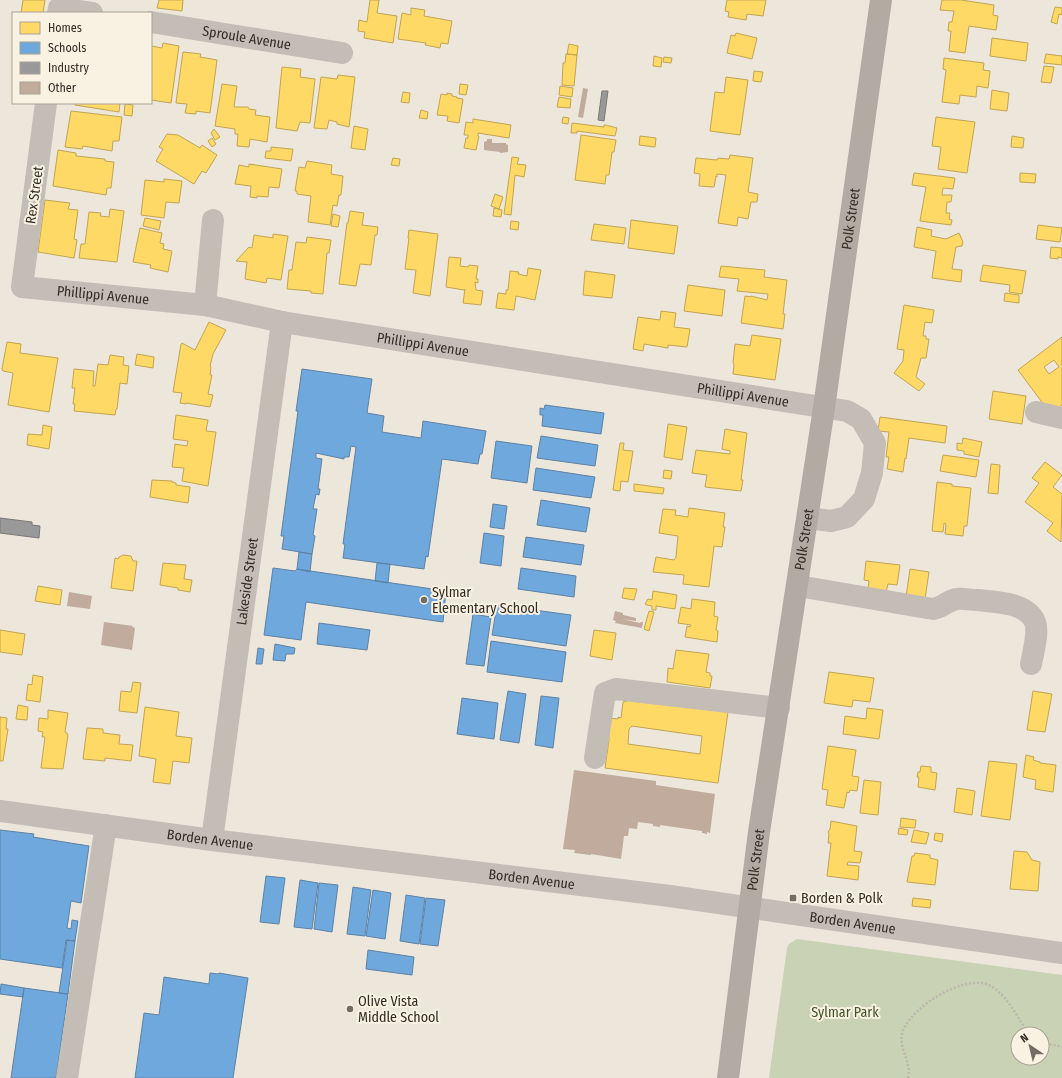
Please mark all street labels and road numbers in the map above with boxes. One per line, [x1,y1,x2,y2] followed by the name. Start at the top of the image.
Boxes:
[201,22,292,54] street label: Sproule Avenue
[22,165,47,225] street label: Rex Street
[838,186,864,251] street label: Polk Street
[56,282,150,308] street label: Phillippi Avenue
[376,329,470,360] street label: Phillippi Avenue
[696,380,790,411] street label: Phillippi Avenue
[791,507,818,572] street label: Polk Street
[233,536,262,626] street label: Lakeside Street
[166,826,254,854] street label: Borden Avenue
[744,827,768,892] street label: Polk Street
[487,866,576,893] street label: Borden Avenue
[808,908,897,938] street label: Borden Avenue

